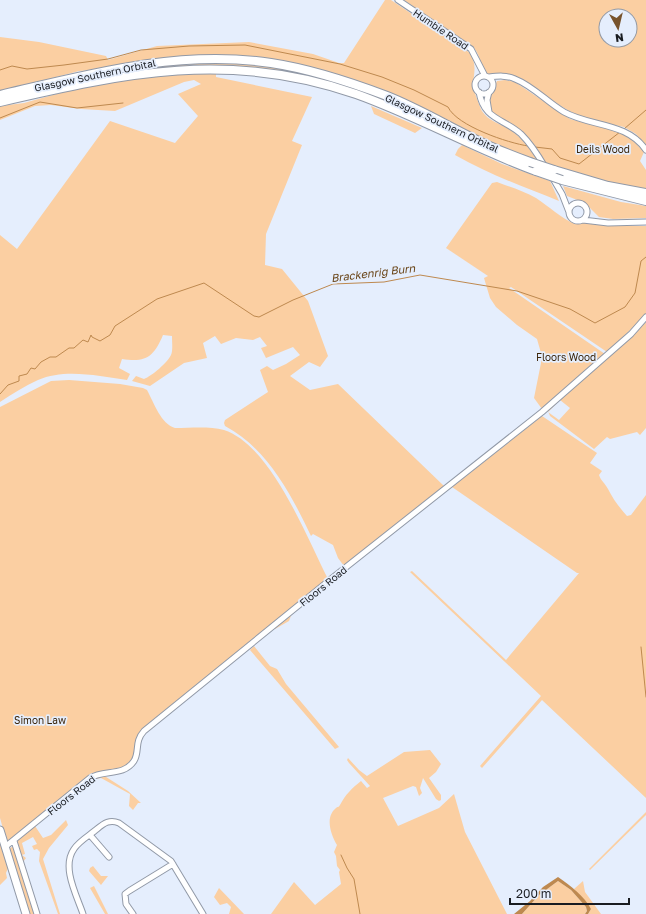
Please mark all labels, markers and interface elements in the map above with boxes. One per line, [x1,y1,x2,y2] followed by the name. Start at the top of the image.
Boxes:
[411,6,471,52] street label: Humbie Road
[598,8,638,48] north arrow
[614,31,625,45] text: N
[33,56,157,94] street label: Glasgow Southern Orbital
[383,91,501,155] street label: Glasgow Southern Orbital
[576,143,630,155] park label: Deils Wood
[330,261,417,285] water label: Brackenrig Burn
[536,351,596,363] park label: Floors Wood
[297,563,349,609] street label: Floors Road
[14,714,66,726] park label: Simon Law
[45,773,97,817] street label: Floors Road
[510,880,629,906] scale bar
[516,886,551,901] text: 200 m

